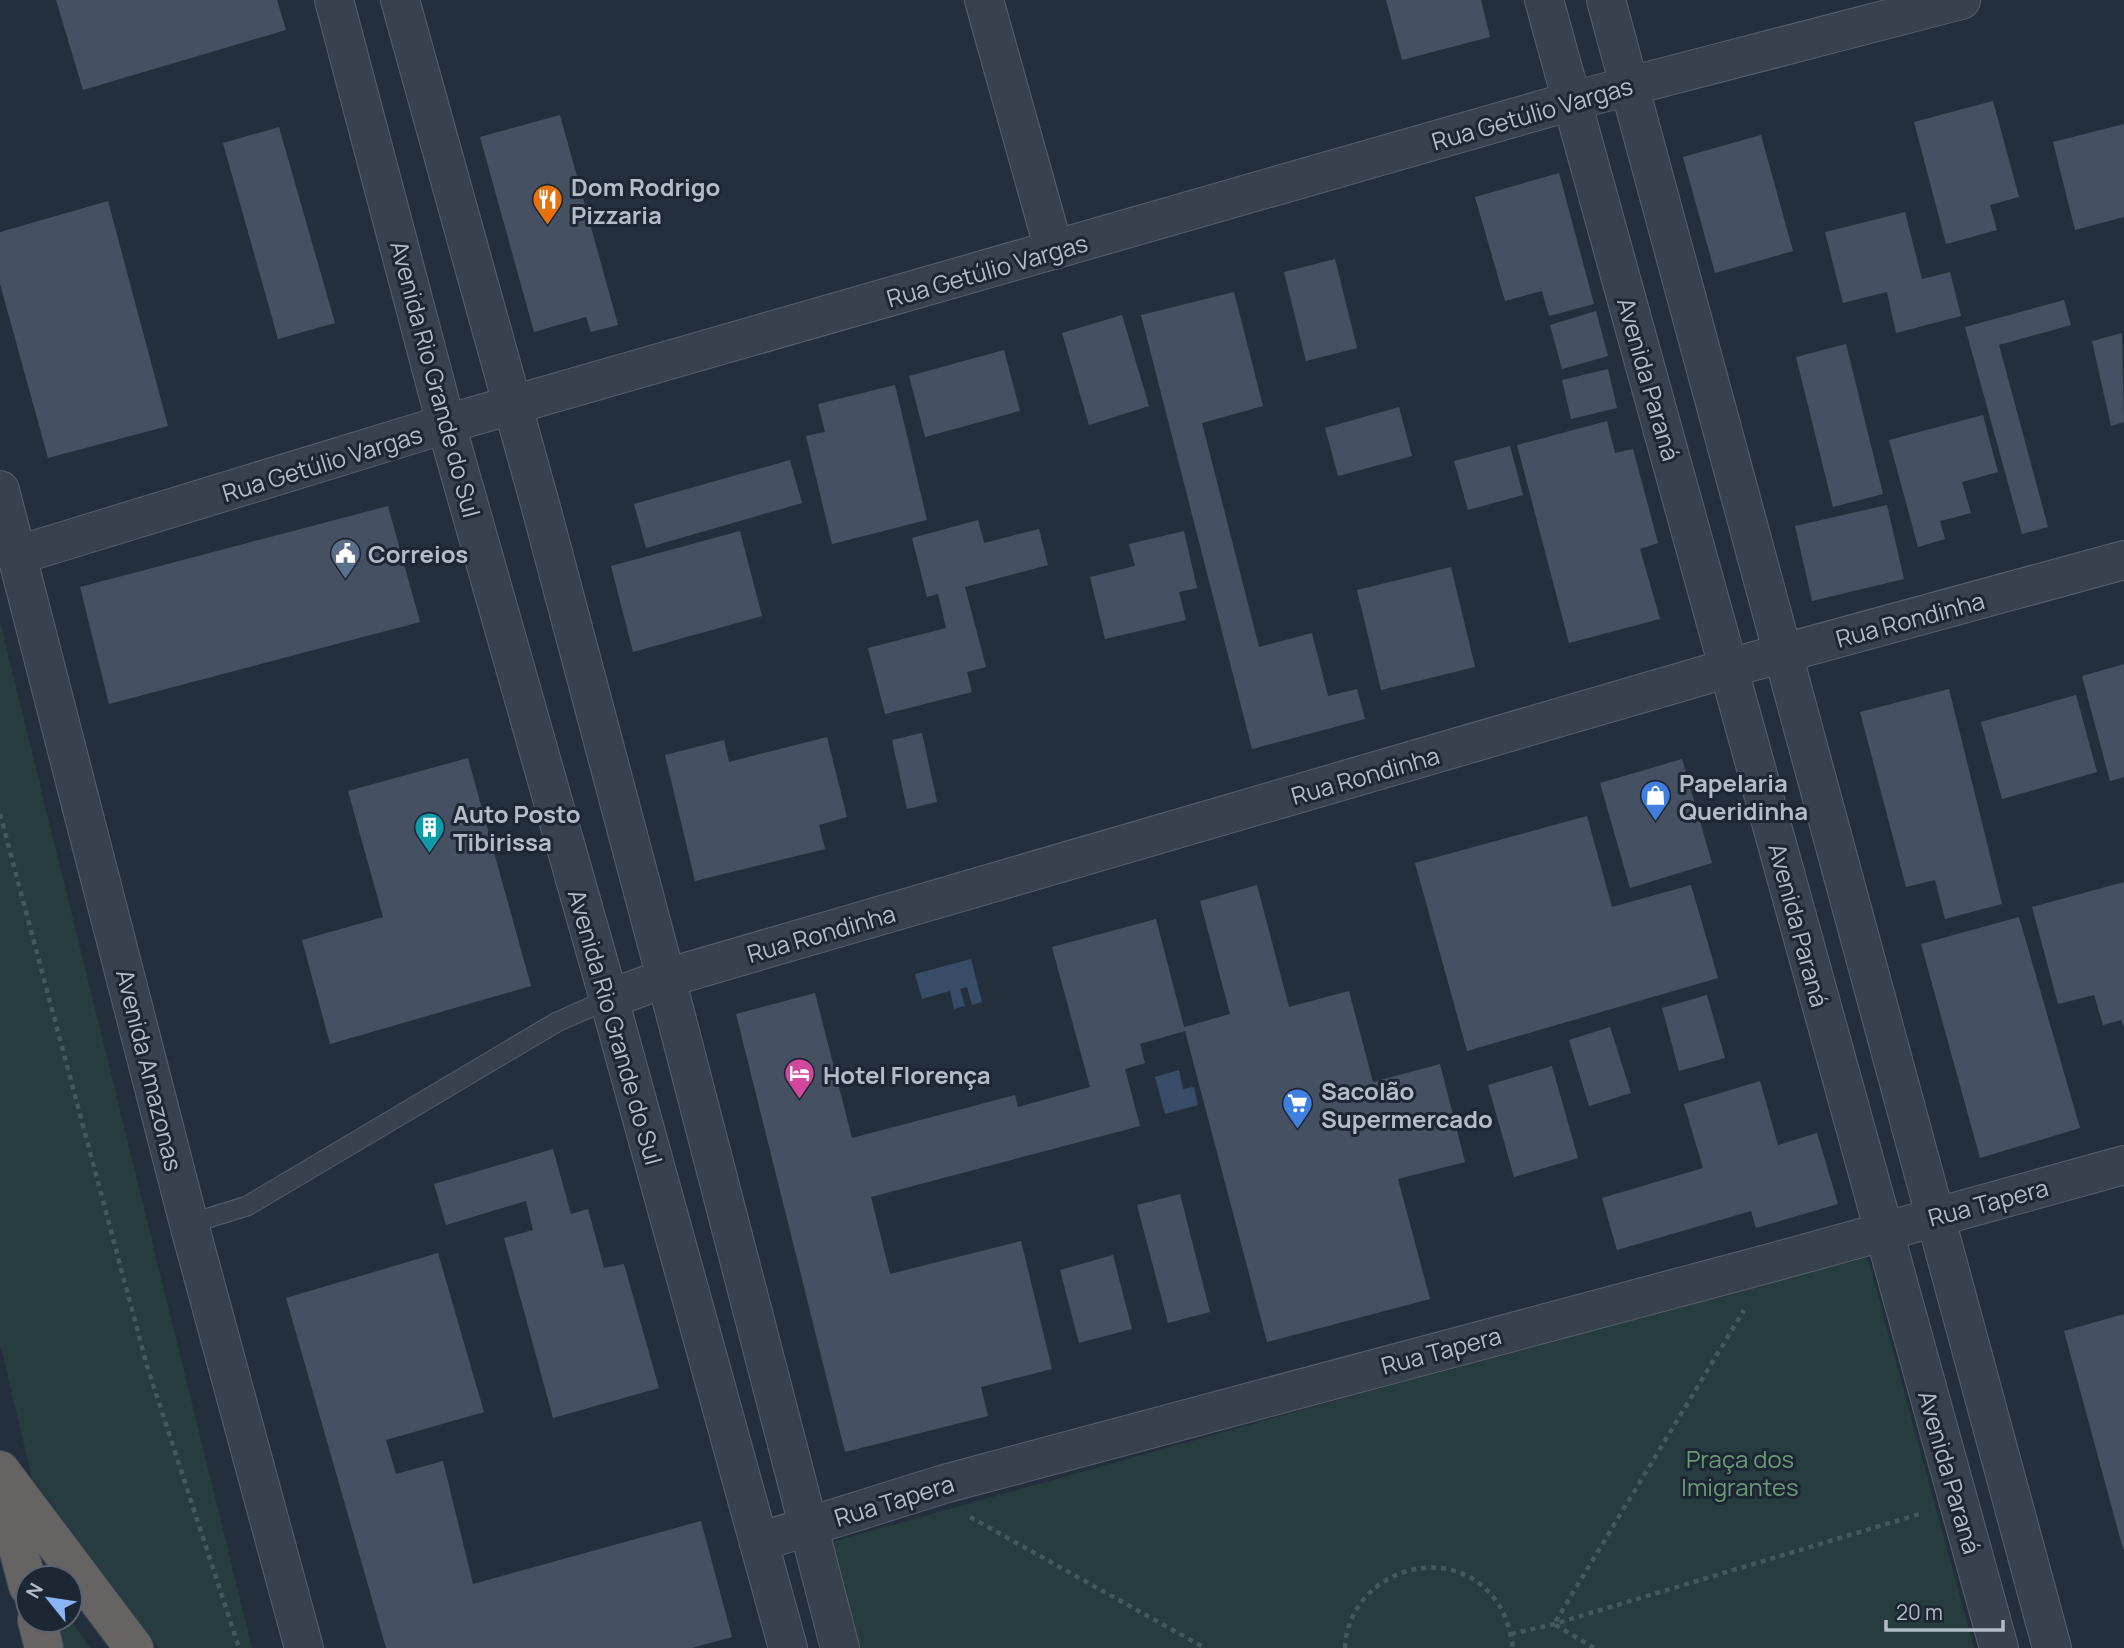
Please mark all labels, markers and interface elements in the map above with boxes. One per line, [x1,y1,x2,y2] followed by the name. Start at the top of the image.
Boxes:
[1428,69,1636,157] street label: Rua Getúlio Vargas
[571,170,720,231] place label: Dom Rodrigo Pizzaria
[531,183,565,227] restaurant icon: Dom Rodrigo Pizzaria
[883,226,1091,314] street label: Rua Getúlio Vargas
[383,237,489,521] street label: Avenida Rio Grande do Sul
[1610,294,1688,464] street label: Avenida Paraná
[218,417,426,509] street label: Rua Getúlio Vargas
[328,536,362,580] public building icon: Correios
[368,537,468,570] place label: Correios
[1832,583,1988,655] street label: Rua Rondinha
[1287,738,1443,812] street label: Rua Rondinha
[1679,766,1808,827] place label: Papelaria Queridinha
[1639,779,1673,823] shop icon: Papelaria Queridinha
[453,797,581,858] place label: Auto Posto Tibirissa
[413,810,447,854] building icon: Auto Posto Tibirissa
[1761,839,1837,1011] street label: Avenida Paraná
[561,885,671,1169] street label: Avenida Rio Grande do Sul
[743,896,899,970] street label: Rua Rondinha
[109,966,191,1174] street label: Avenida Amazonas
[783,1057,817,1101] hotel icon: Hotel Florença
[823,1058,991,1091] place label: Hotel Florença
[1321,1074,1493,1135] place label: Sacolão Supermercado
[1281,1087,1315,1131] supermarket icon: Sacolão Supermercado
[1924,1170,2052,1234] street label: Rua Tapera
[1377,1318,1505,1382] street label: Rua Tapera
[1911,1387,1989,1557] street label: Avenida Paraná
[1681,1442,1799,1503] park label: Praça dos Imigrantes
[830,1466,958,1534] street label: Rua Tapera
[14,1564,84,1634] north arrow
[20,1578,49,1603] text: N
[1886,1588,2003,1632] scale bar
[1896,1598,1943,1626] text: 20 m

